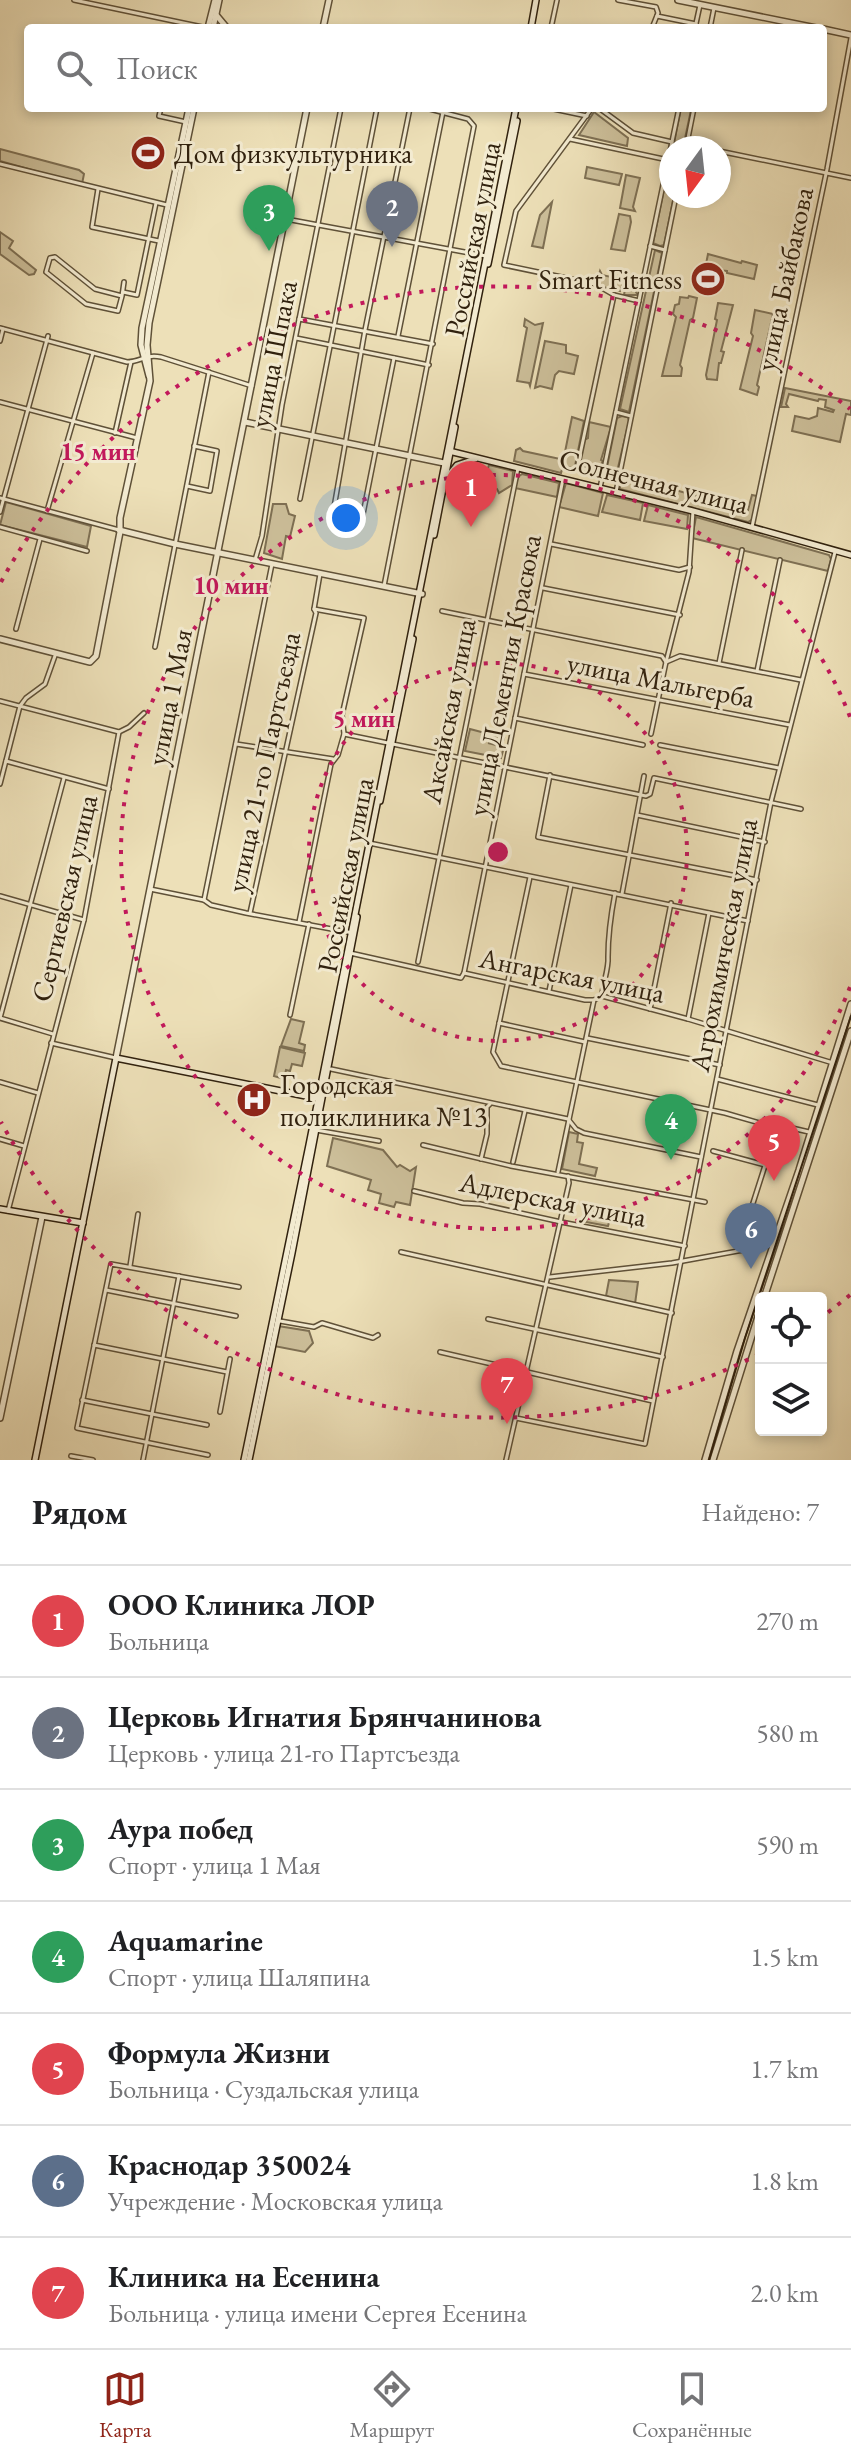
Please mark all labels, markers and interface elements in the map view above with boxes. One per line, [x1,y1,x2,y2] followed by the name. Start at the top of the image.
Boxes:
[24,24,827,112] search box
[52,46,96,90] icon: search
[116,49,198,88] text: Поиск
[129,134,167,172] sports icon: Дом физкультурника
[174,135,413,171] place label: Дом физкультурника
[659,136,731,208] north arrow
[435,138,509,340] street label: Российская улица
[366,181,418,247] pin: 2
[747,183,821,374] street label: улица Байбакова
[243,185,295,251] pin: 3
[689,260,727,298] sports icon: Smart Fitness
[538,261,682,297] place label: Smart Fitness
[241,276,305,431] street label: улица Шпака
[60,436,136,467] text: 15 мин
[556,440,753,522] street label: Солнечная улица
[445,461,497,527] pin: 1
[326,498,366,538] your location
[459,530,549,819] street label: улица Дементия Красюка
[193,570,269,601] text: 10 мин
[412,615,484,808] street label: Аксайская улица
[138,626,200,768] street label: улица 1 Мая
[218,628,308,895] street label: улица 21-го Партсъезда
[564,644,759,716] street label: улица Мальгерба
[333,703,395,734] text: 5 мин
[308,774,382,976] street label: Российская улица
[23,790,106,1005] street label: Сергиевская улица
[681,814,765,1076] street label: Агрохимическая улица
[484,838,512,866] centre of rings
[475,939,669,1011] street label: Ангарская улица
[280,1066,487,1134] place label: Городская поликлиника №13
[235,1081,273,1119] hospital icon: Городская поликлиника №13
[645,1094,697,1160] pin: 4
[748,1115,800,1181] pin: 5
[455,1163,650,1235] street label: Адлерская улица
[725,1203,777,1269] pin: 6
[755,1292,827,1436] map controls
[755,1292,827,1364] button: locate
[481,1358,533,1424] pin: 7
[755,1364,827,1436] button: layers
[32,1490,127,1534] text: Рядом
[701,1495,819,1529] text: Найдено: 7
[108,1585,375,1624] text: ООО Клиника ЛОР
[51,1604,65,1638] text: 1
[756,1604,819,1638] text: 270 m
[108,1624,209,1658] text: Больница
[108,1697,541,1736] text: Церковь Игнатия Брянчанинова
[51,1716,65,1750] text: 2
[756,1716,819,1750] text: 580 m
[108,1736,460,1770] text: Церковь · улица 21-го Партсъезда
[108,1809,253,1848] text: Аура побед
[51,1828,65,1862] text: 3
[756,1828,819,1862] text: 590 m
[108,1848,321,1882] text: Спорт · улица 1 Мая
[108,1921,263,1960] text: Aquamarine
[51,1940,65,1974] text: 4
[750,1940,819,1974] text: 1.5 km
[108,1960,370,1994] text: Спорт · улица Шаляпина
[108,2033,330,2072] text: Формула Жизни
[51,2052,65,2086] text: 5
[750,2052,819,2086] text: 1.7 km
[108,2072,419,2106] text: Больница · Суздальская улица
[108,2145,350,2184] text: Краснодар 350024
[51,2164,65,2198] text: 6
[750,2164,819,2198] text: 1.8 km
[108,2184,443,2218] text: Учреждение · Московская улица
[108,2257,380,2296] text: Клиника на Есенина
[51,2276,65,2310] text: 7
[750,2276,819,2310] text: 2.0 km
[108,2296,527,2330] text: Больница · улица имени Сергея Есенина
[99,2367,152,2444] tab: Карта
[350,2367,434,2444] tab: Маршрут
[632,2367,752,2444] tab: Сохранённые

